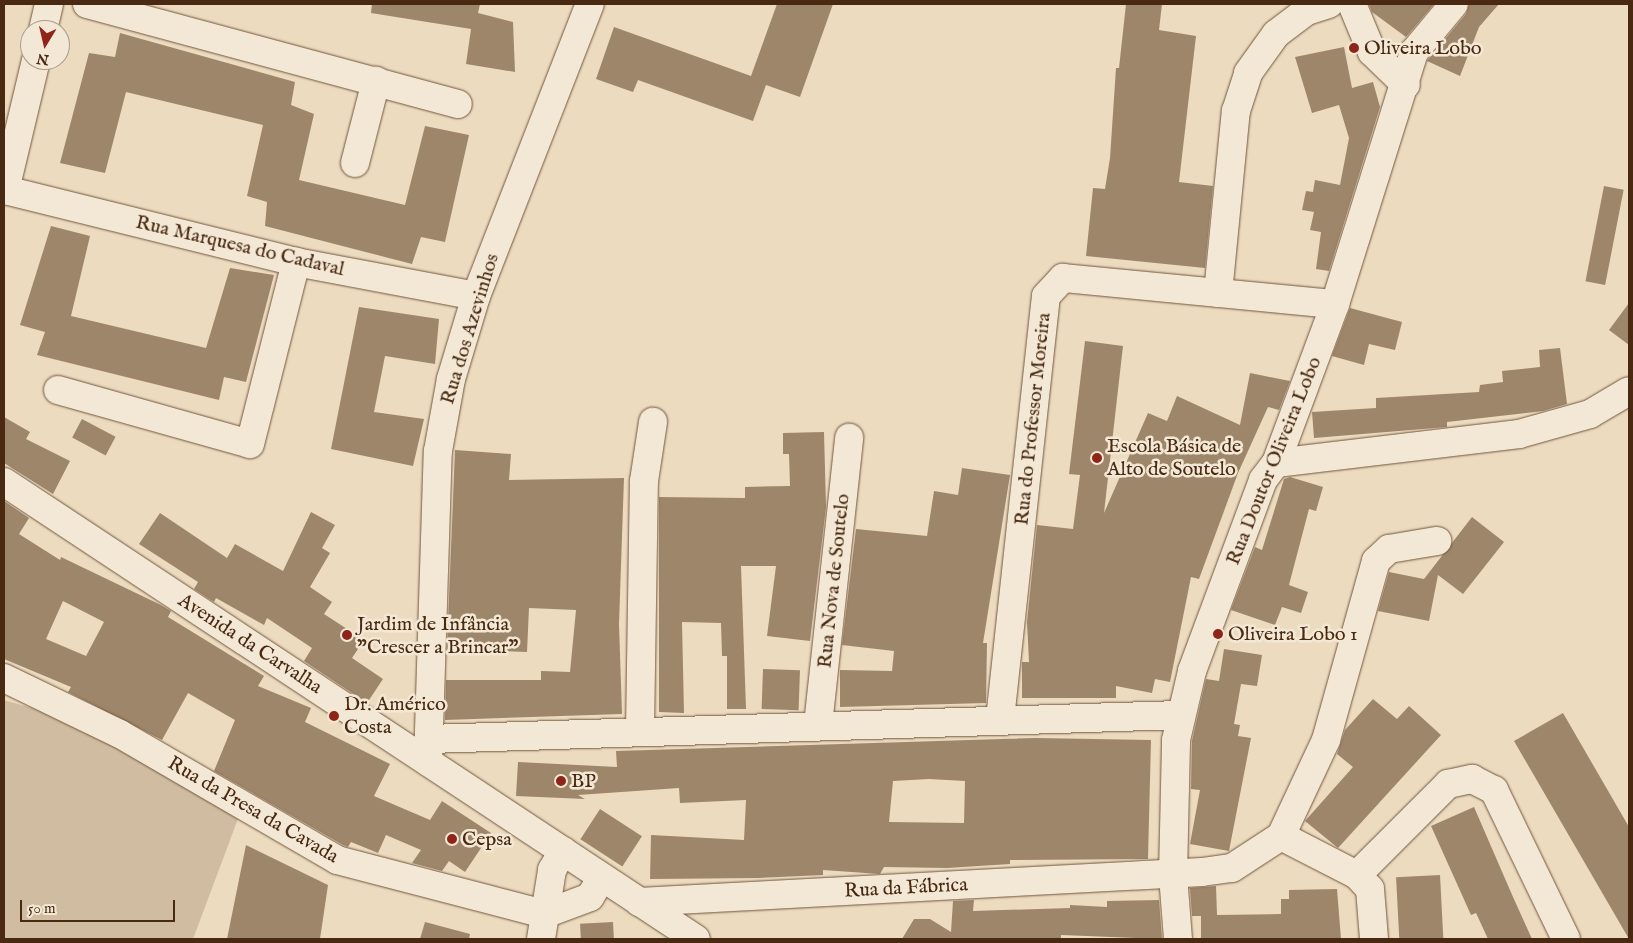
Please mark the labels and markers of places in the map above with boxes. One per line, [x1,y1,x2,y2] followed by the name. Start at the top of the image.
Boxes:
[1364,36,1482,60] place label: Oliveira Lobo
[1348,42,1360,54] marker: Oliveira Lobo
[1107,434,1241,481] place label: Escola Básica de Alto de Soutelo
[1091,452,1103,464] marker: Escola Básica de Alto de Soutelo
[357,612,518,659] place label: Jardim de Infância "Crescer a Brincar"
[1228,622,1357,646] place label: Oliveira Lobo 1
[1212,628,1224,640] marker: Oliveira Lobo 1
[341,629,353,641] marker: Jardim de Infância "Crescer a Brincar"
[344,692,446,739] place label: Dr. Américo Costa
[328,710,340,722] marker: Dr. Américo Costa
[571,769,596,793] place label: BP
[555,775,567,787] marker: BP
[462,827,512,851] place label: Cepsa
[446,833,458,845] marker: Cepsa

